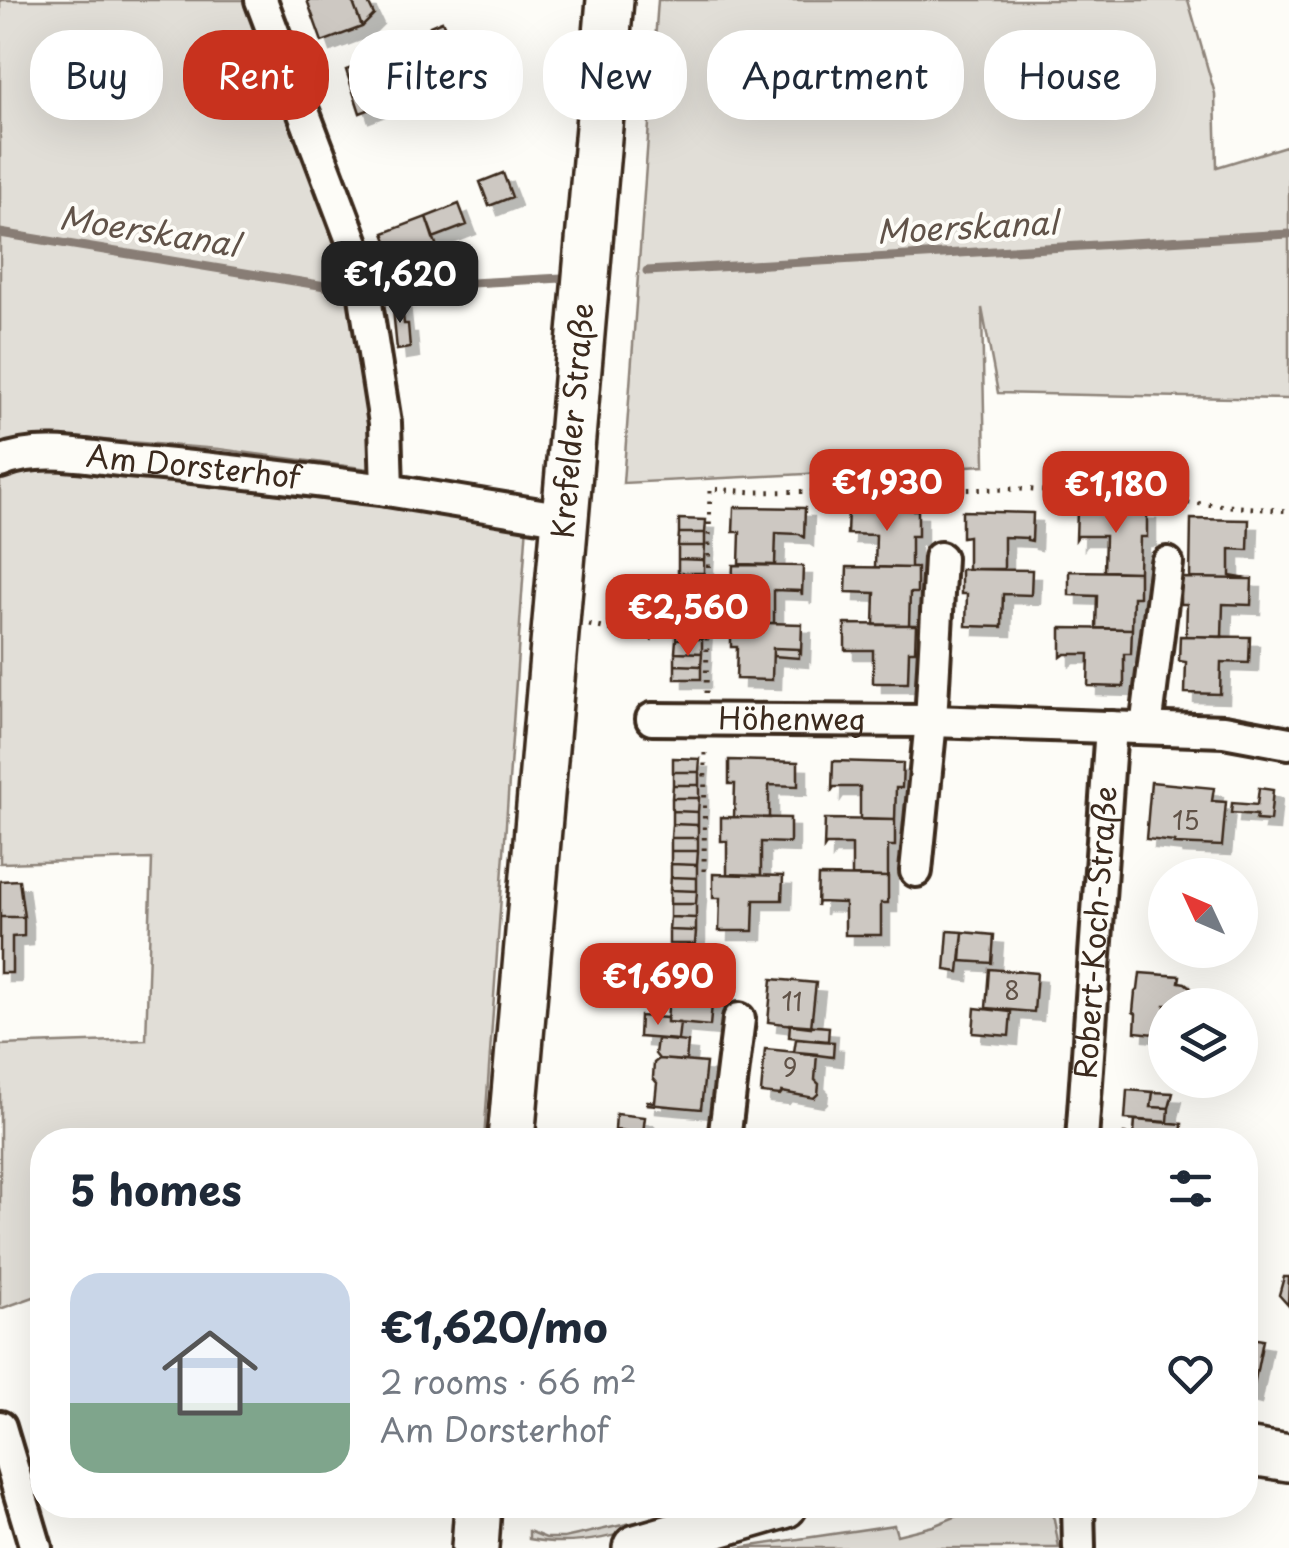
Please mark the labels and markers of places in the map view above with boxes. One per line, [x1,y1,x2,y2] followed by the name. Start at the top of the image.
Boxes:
[319,241,481,326] pin: €1,620
[806,449,968,534] pin: €1,930
[1035,451,1197,536] pin: €1,180
[607,574,769,659] pin: €2,560
[577,943,739,1028] pin: €1,690

